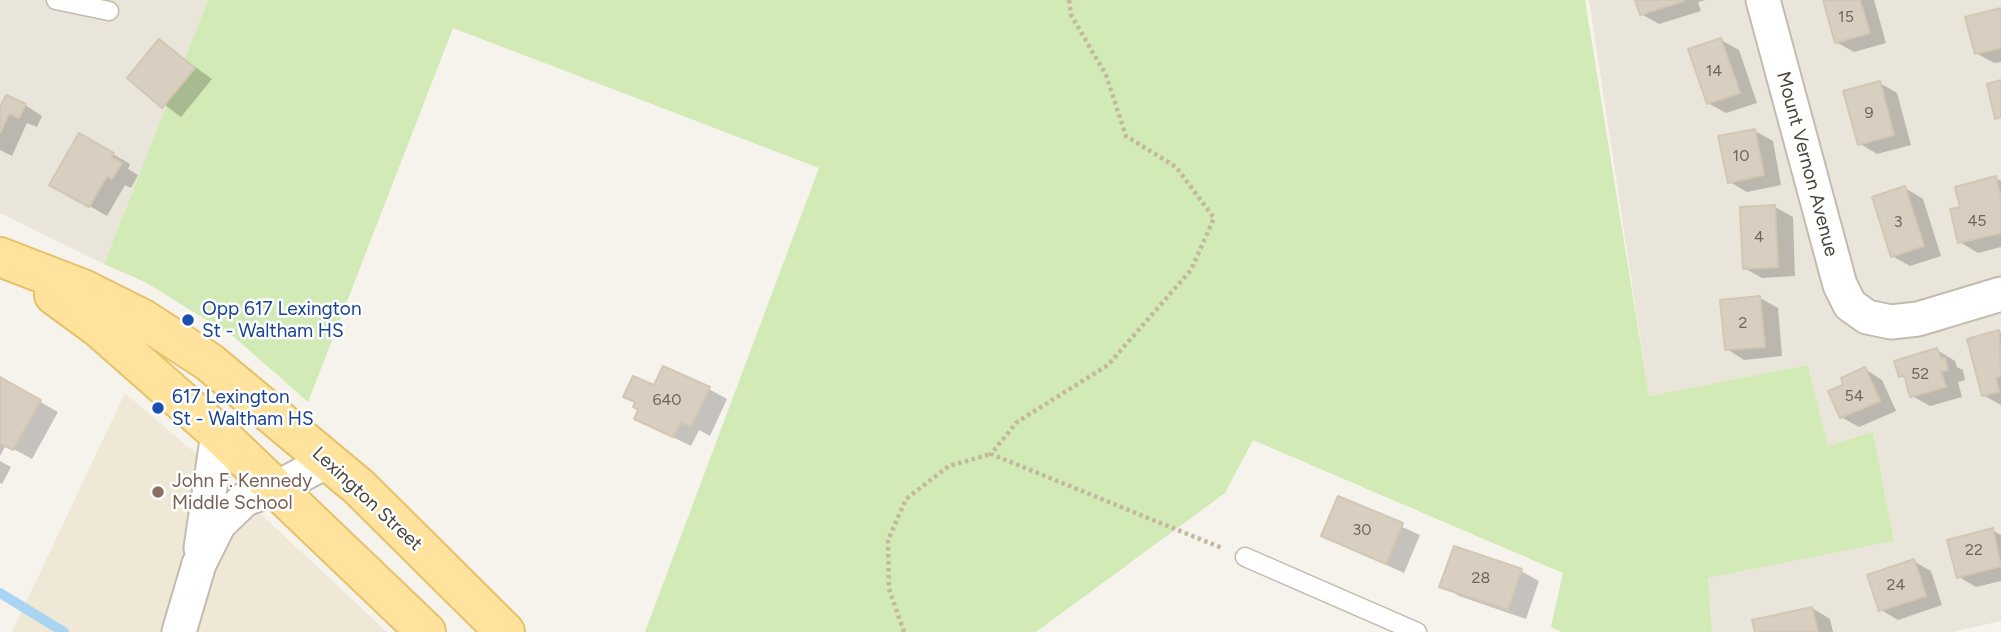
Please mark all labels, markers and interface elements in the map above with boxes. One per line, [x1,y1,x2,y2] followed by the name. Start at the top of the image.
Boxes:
[1838,7,1854,27] house number: 15
[1706,61,1722,81] house number: 14
[1771,69,1843,259] street label: Mount Vernon Avenue
[1864,103,1874,123] house number: 9
[1733,146,1749,166] house number: 10
[1967,211,1987,231] house number: 45
[1894,212,1902,232] house number: 3
[1754,227,1764,247] house number: 4
[202,298,361,342] place label: Opp 617 Lexington St - Waltham HS
[180,312,196,328] marker: Opp 617 Lexington St - Waltham HS
[1739,313,1747,333] house number: 2
[1911,364,1929,384] house number: 52
[172,386,314,430] place label: 617 Lexington St - Waltham HS
[1844,386,1864,406] house number: 54
[652,390,682,410] house number: 640
[150,400,166,416] marker: 617 Lexington St - Waltham HS
[307,442,427,556] street label: Lexington Street
[172,470,312,514] place label: John F. Kennedy Middle School
[150,484,166,500] marker: John F. Kennedy Middle School
[1353,520,1371,540] house number: 30
[1965,540,1983,560] house number: 22
[1472,568,1490,588] house number: 28
[1887,575,1905,595] house number: 24

